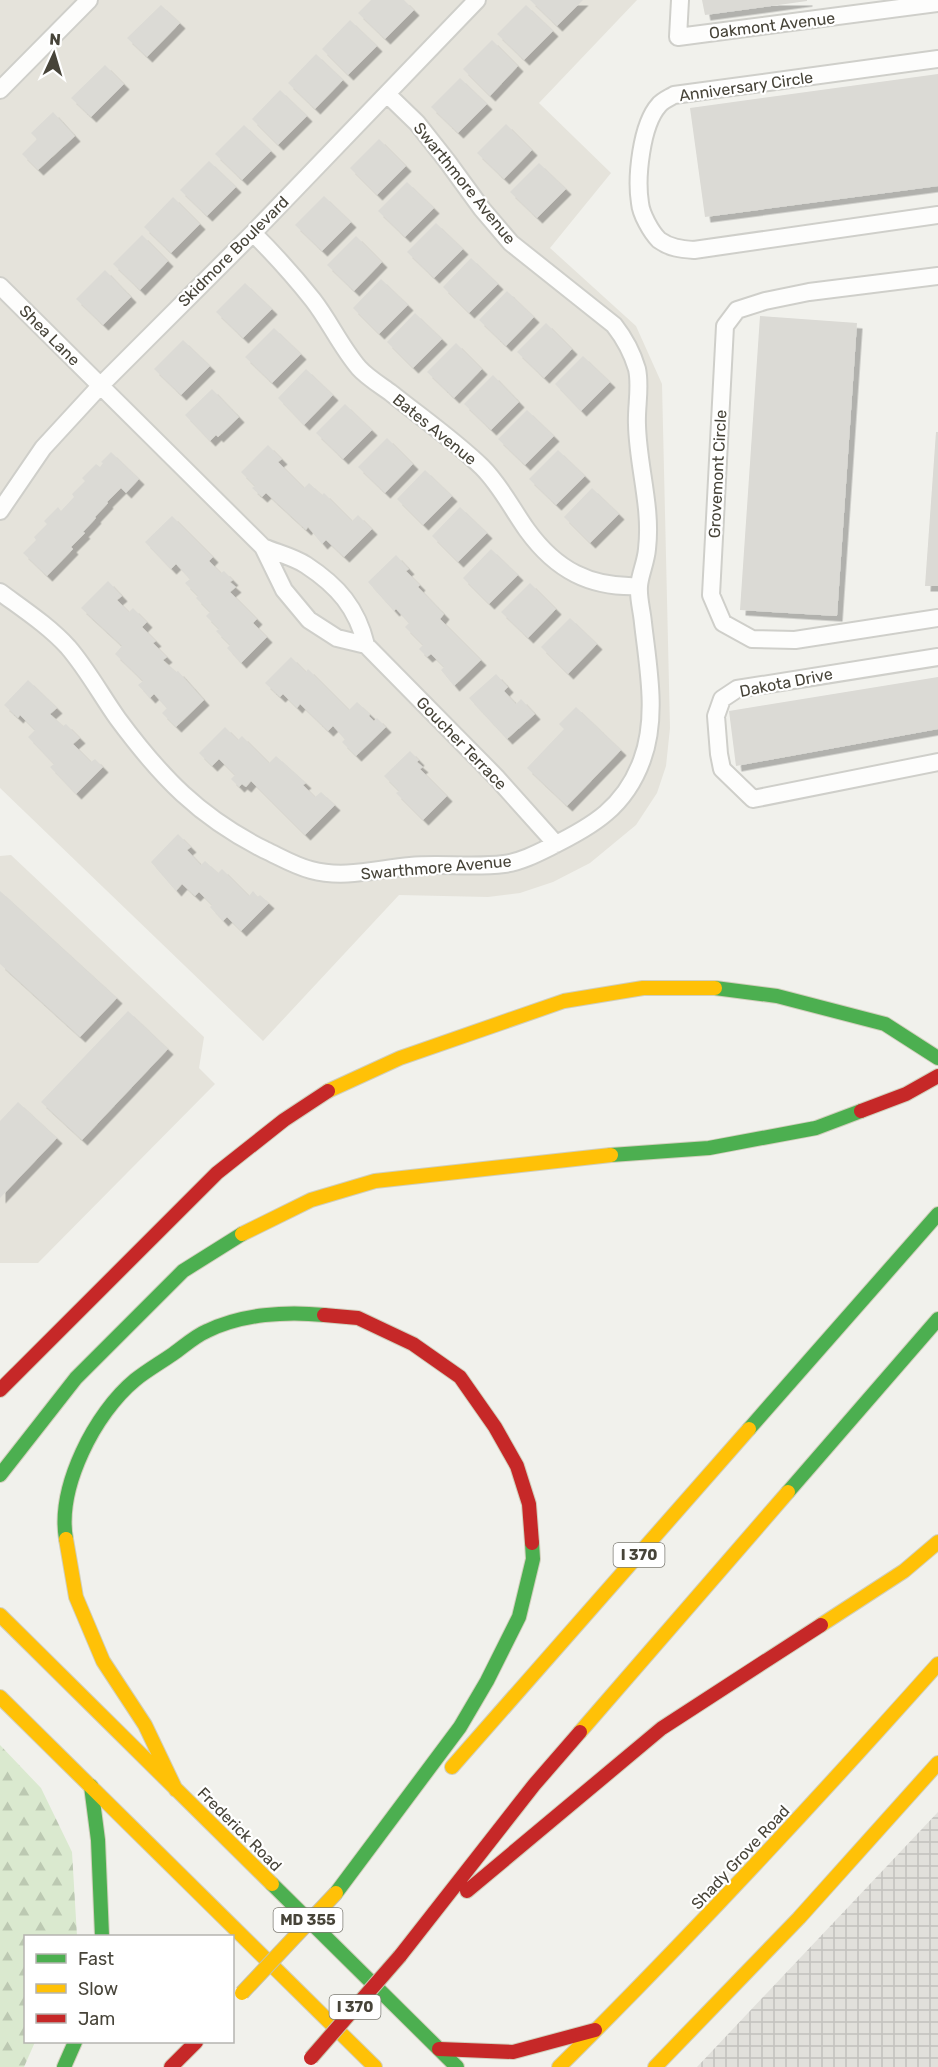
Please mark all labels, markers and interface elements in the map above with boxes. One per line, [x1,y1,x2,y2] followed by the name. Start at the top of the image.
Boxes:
[708,8,836,43] street label: Oakmont Avenue
[24,24,84,84] north arrow
[49,30,61,49] text: N
[678,68,814,105] street label: Anniversary Circle
[410,119,520,248] street label: Swarthmore Avenue
[174,192,293,311] street label: Skidmore Boulevard
[15,301,84,370] street label: Shea Lane
[389,390,480,469] street label: Bates Avenue
[705,409,730,539] street label: Grovemont Circle
[738,664,834,701] street label: Dakota Drive
[412,693,511,794] street label: Goucher Terrace
[360,851,512,884] street label: Swarthmore Avenue
[614,1543,664,1567] road number: I 370
[194,1783,286,1875] street label: Frederick Road
[687,1801,794,1913] street label: Shady Grove Road
[274,1908,342,1932] road number: MD 355
[24,1935,234,2043] legend
[78,1948,114,1970] text: Fast
[78,1978,118,2000] text: Slow
[330,1995,380,2019] road number: I 370
[78,2008,115,2030] text: Jam

